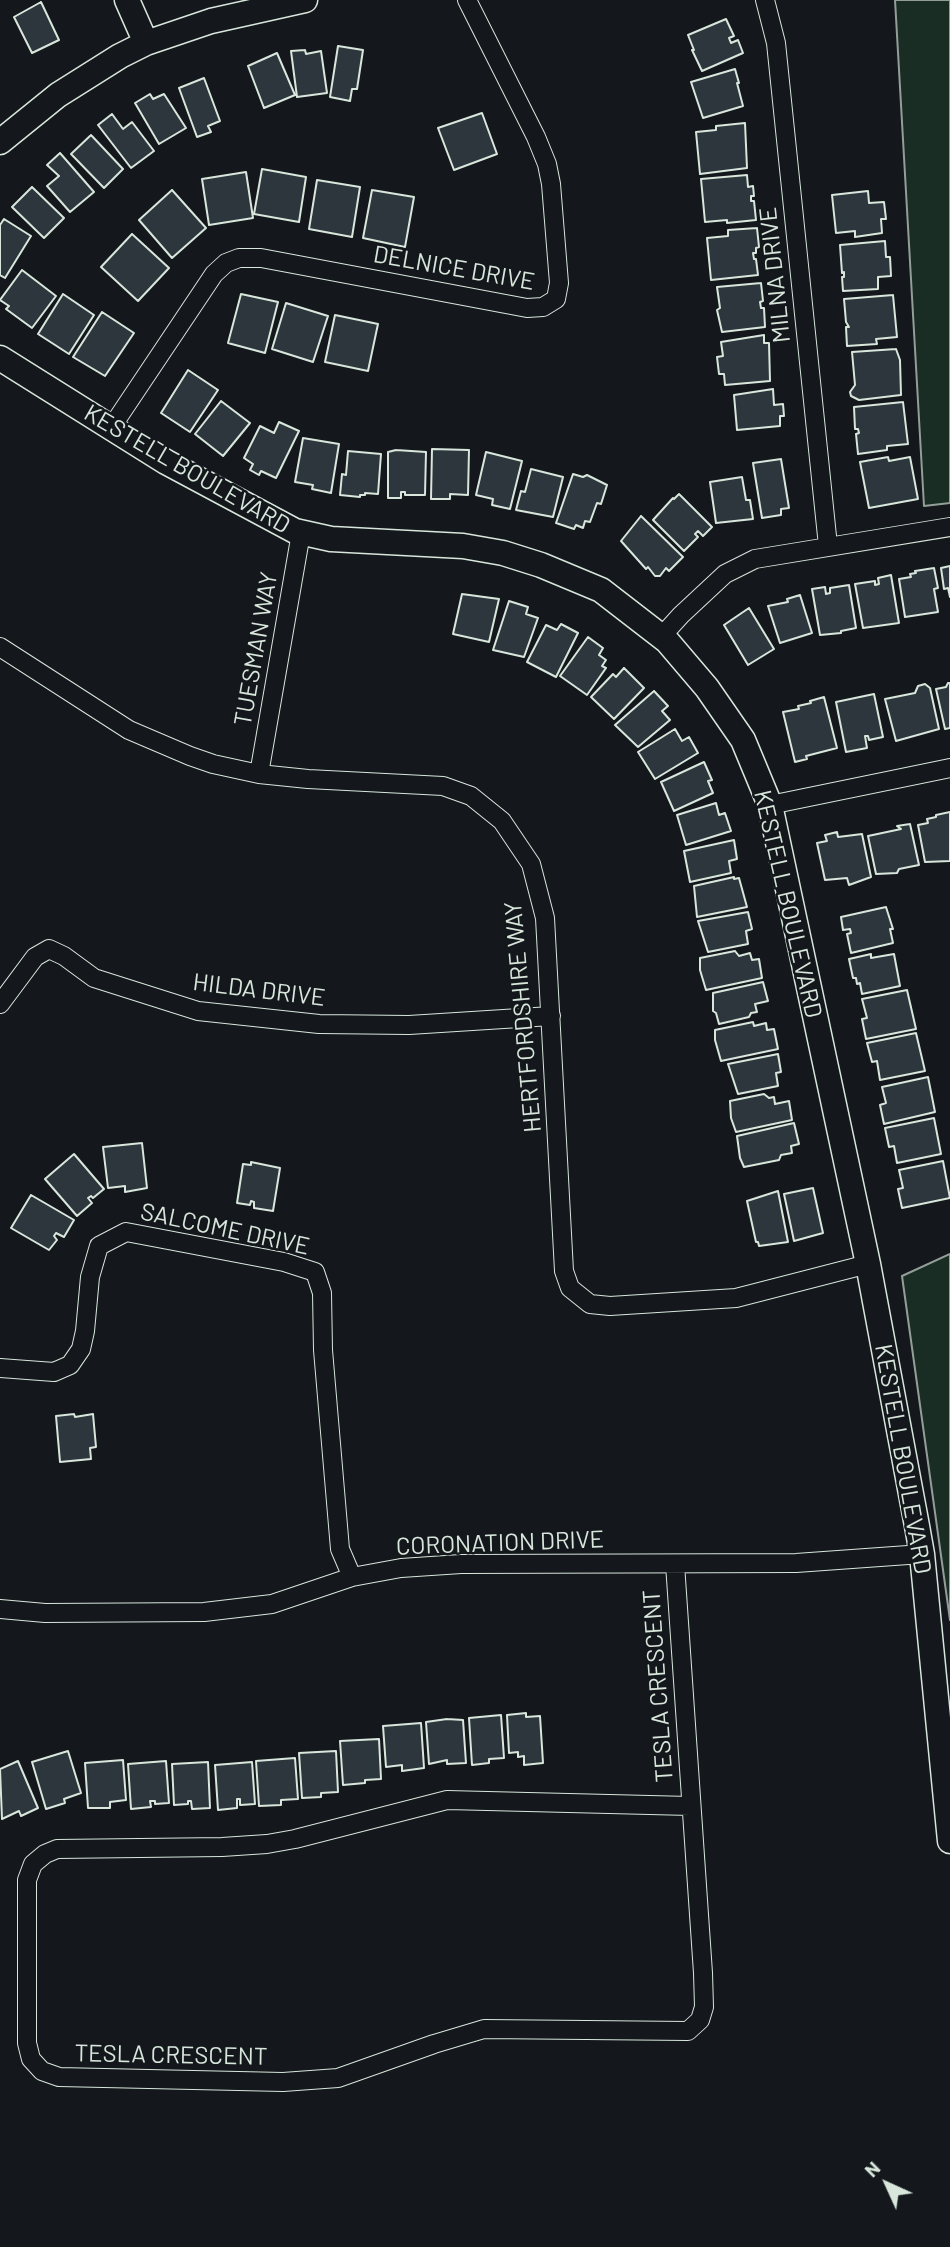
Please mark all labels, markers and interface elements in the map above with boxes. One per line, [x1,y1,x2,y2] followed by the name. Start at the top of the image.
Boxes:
[754,206,796,344] street label: MILNA DRIVE
[371,240,537,296] street label: DELNICE DRIVE
[79,398,295,540] street label: KESTELL BOULEVARD
[228,570,284,728] street label: TUESMAN WAY
[748,787,828,1021] street label: KESTELL BOULEVARD
[499,900,547,1134] street label: HERTFORDSHIRE WAY
[191,968,327,1012] street label: HILDA DRIVE
[138,1197,312,1261] street label: SALCOME DRIVE
[869,1342,937,1576] street label: KESTELL BOULEVARD
[395,1525,605,1561] street label: CORONATION DRIVE
[637,1589,679,1783] street label: TESLA CRESCENT
[74,2039,268,2071] street label: TESLA CRESCENT
[852,2149,922,2219] north arrow
[859,2156,884,2181] text: N

